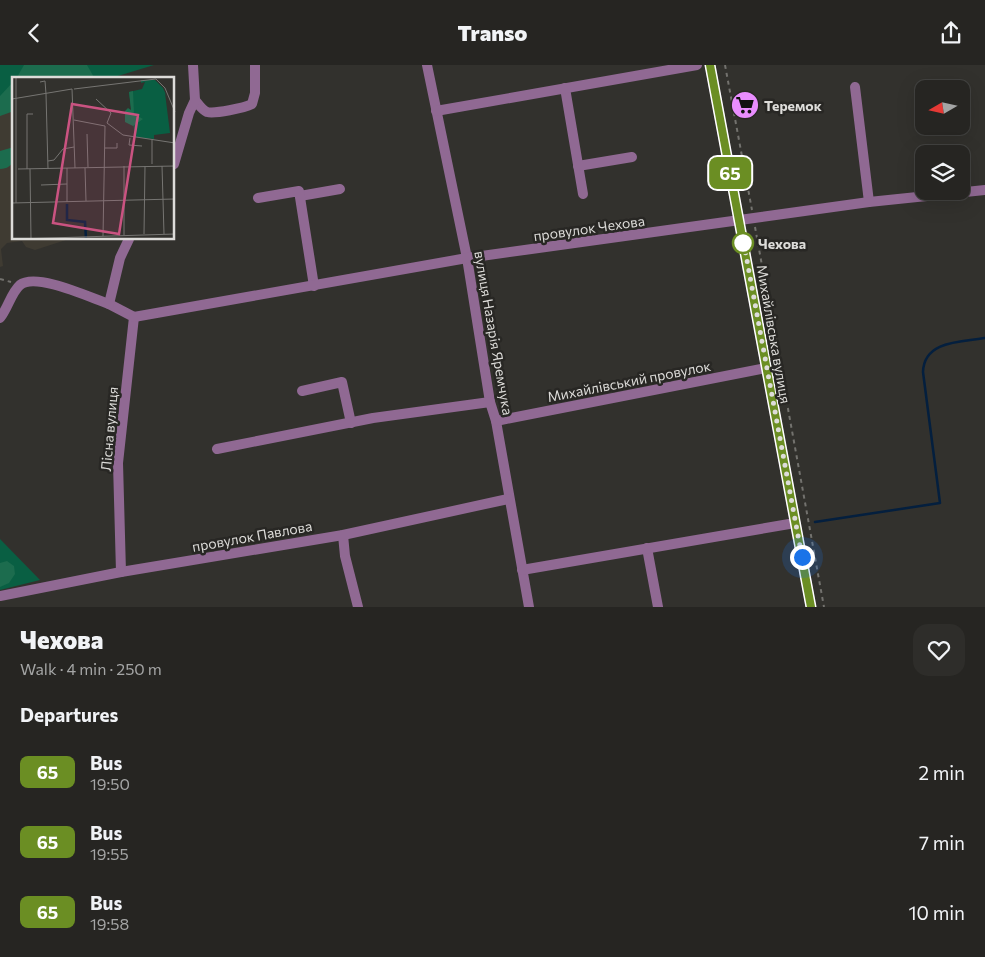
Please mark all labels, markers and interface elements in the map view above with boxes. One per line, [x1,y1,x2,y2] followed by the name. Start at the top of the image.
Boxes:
[20,19,48,47] icon: back
[457,19,528,46] text: Transo
[937,19,965,47] icon: share
[12,77,175,240] inset map
[915,80,970,135] north arrow
[915,80,970,200] map controls
[730,90,760,120] supermarket icon: Теремок
[764,97,822,114] place label: Теремок
[915,145,970,200] button: layers
[708,157,752,189] line badge: 65
[719,162,741,184] text: 65
[532,212,646,244] street label: провулок Чехова
[732,232,754,254] marker: Чехова
[758,235,806,252] place label: Чехова
[471,250,517,416] street label: вулиця Назарія Яремчука
[753,263,795,405] street label: Михайлівська вулиця
[546,357,713,405] street label: Михайлівський провулок
[97,386,121,472] street label: Лісна вулиця
[191,517,313,555] street label: провулок Павлова
[790,545,815,570] your location
[913,624,965,676] button: heart
[20,625,103,654] text: Чехова
[20,659,162,678] text: Walk · 4 min · 250 m
[20,703,118,726] text: Departures
[90,751,122,774] text: Bus
[37,761,58,783] text: 65
[918,761,965,784] text: 2 min
[90,774,130,793] text: 19:50
[90,821,122,844] text: Bus
[37,831,58,853] text: 65
[919,831,965,854] text: 7 min
[90,844,129,863] text: 19:55
[90,891,122,914] text: Bus
[37,901,58,923] text: 65
[908,901,965,924] text: 10 min
[90,914,129,933] text: 19:58

